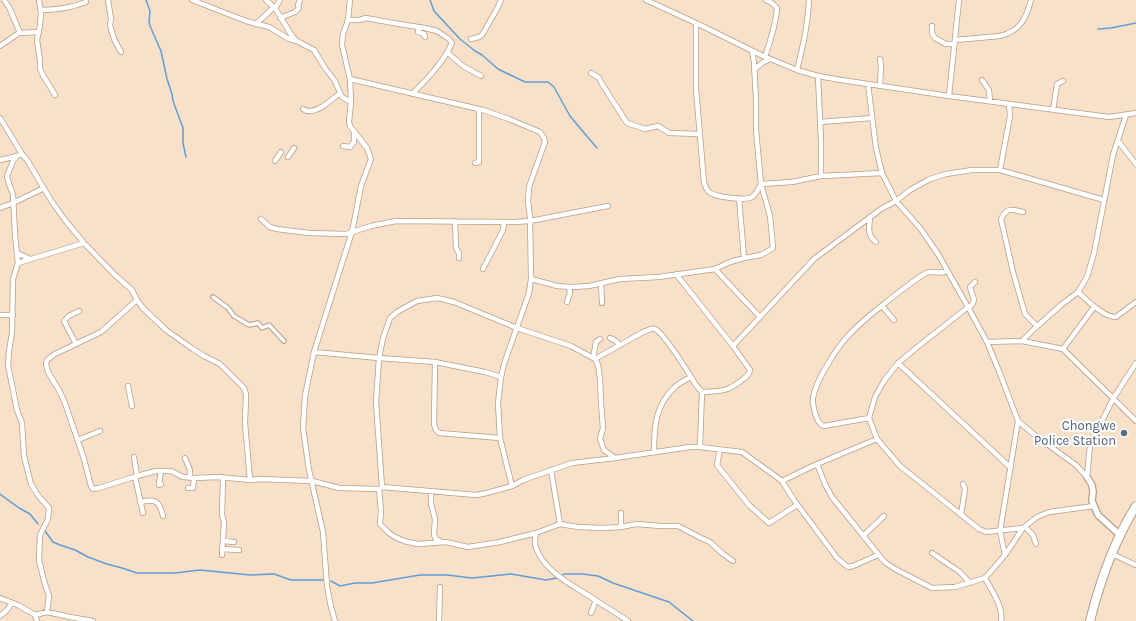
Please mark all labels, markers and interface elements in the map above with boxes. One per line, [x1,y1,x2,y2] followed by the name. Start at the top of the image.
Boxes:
[1034,418,1116,449] place label: Chongwe Police Station
[1119,428,1129,438] marker: Chongwe Police Station

